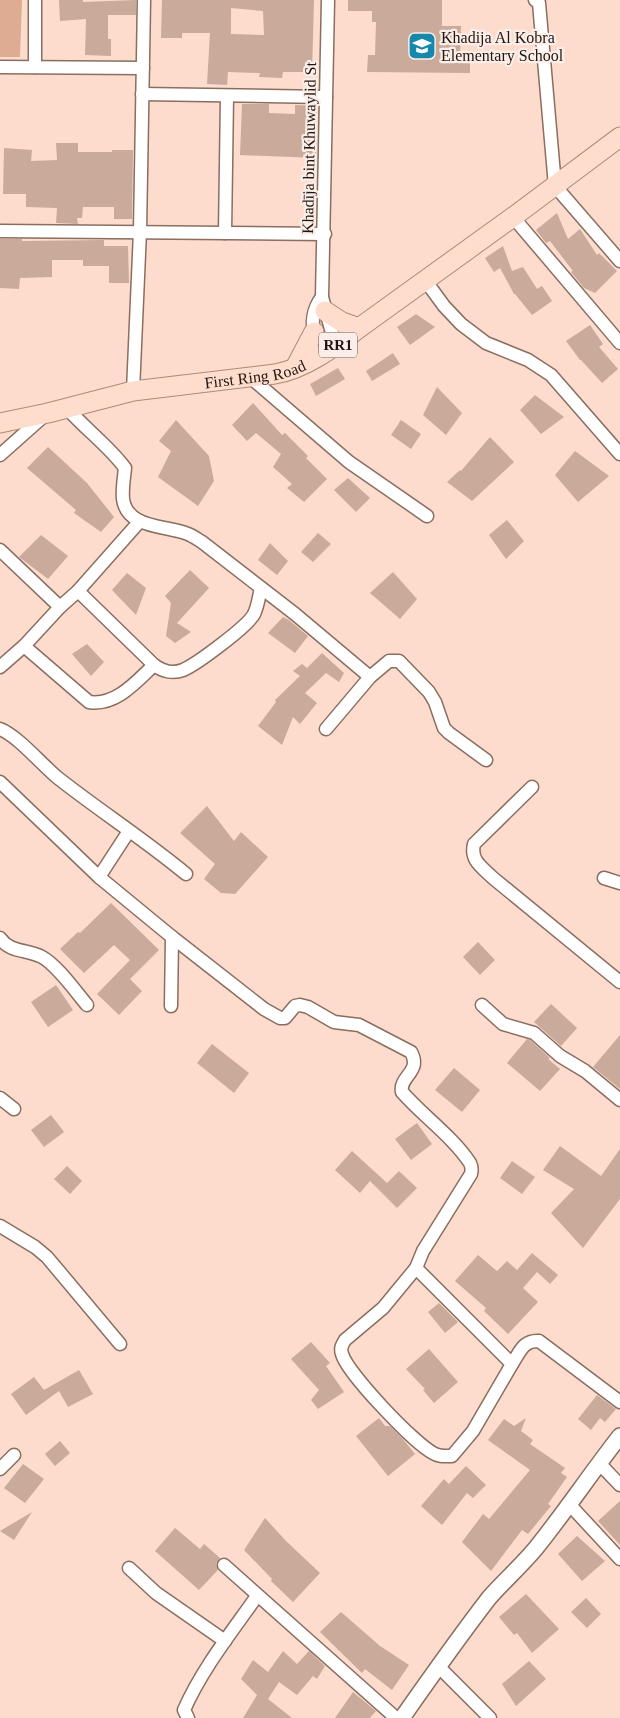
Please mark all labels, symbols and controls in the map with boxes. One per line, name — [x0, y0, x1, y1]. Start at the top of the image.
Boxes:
place label: Khadija Al Kobra Elementary School — [441, 29, 564, 65]
school or university icon: Khadija Al Kobra Elementary School — [407, 31, 437, 61]
street label: Khadīja bint Khuwaylid St — [299, 61, 320, 234]
road number: RR1 — [319, 332, 357, 358]
street label: First Ring Road — [204, 356, 308, 391]

